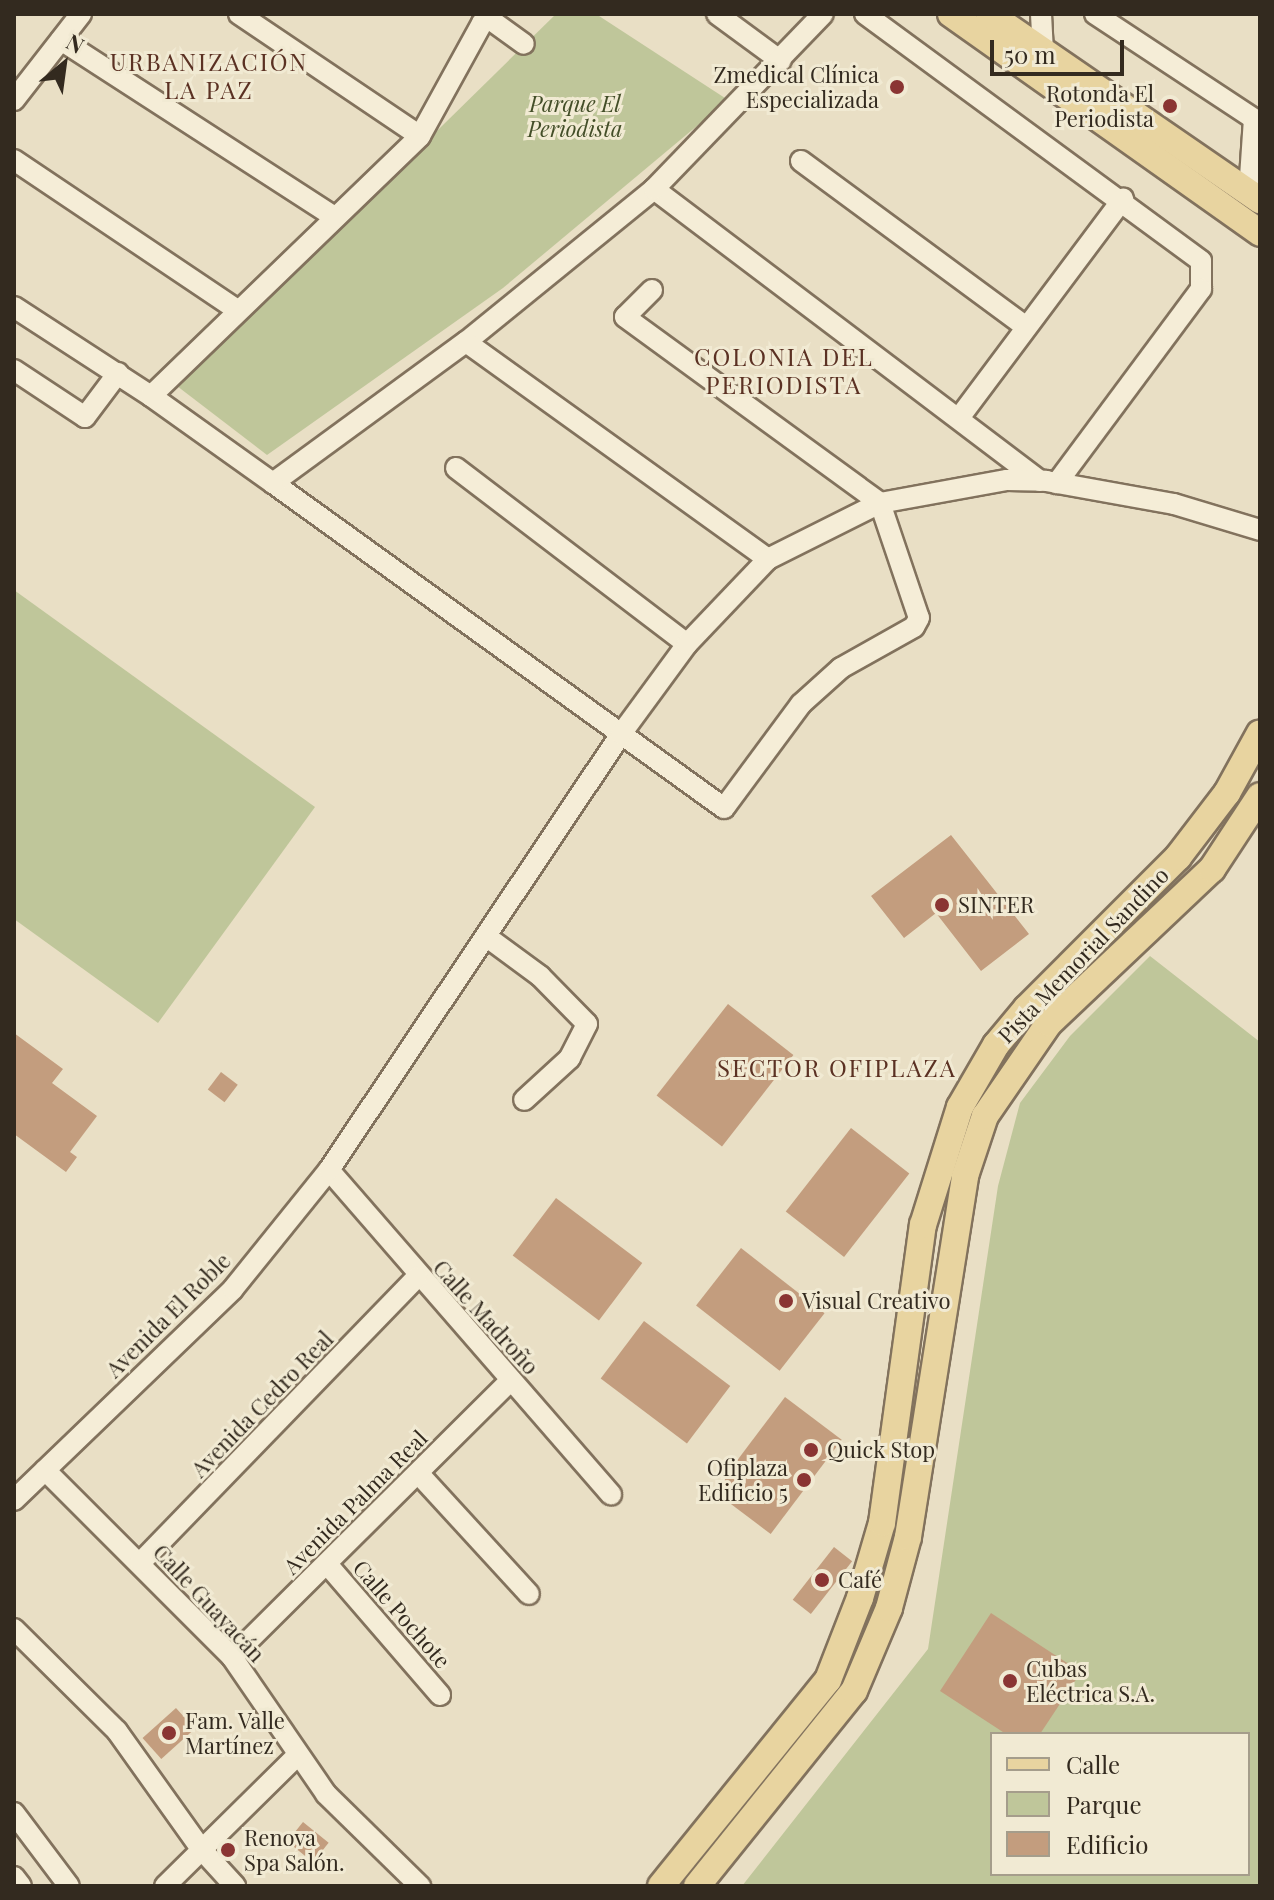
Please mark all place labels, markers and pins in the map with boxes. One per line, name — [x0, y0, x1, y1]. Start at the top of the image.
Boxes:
place label: Zmedical Clínica Especializada — [714, 61, 879, 112]
marker: Zmedical Clínica Especializada — [886, 76, 908, 98]
place label: Rotonda El Periodista — [1046, 80, 1154, 132]
marker: Rotonda El Periodista — [1161, 97, 1179, 115]
place label: SINTER — [958, 892, 1034, 918]
marker: SINTER — [933, 896, 951, 914]
place label: Visual Creativo — [802, 1288, 950, 1314]
marker: Visual Creativo — [777, 1292, 795, 1310]
place label: Quick Stop — [827, 1437, 935, 1463]
marker: Quick Stop — [802, 1441, 820, 1459]
place label: Ofiplaza Edificio 5 — [698, 1454, 788, 1506]
marker: Ofiplaza Edificio 5 — [795, 1471, 813, 1489]
place label: Café — [838, 1567, 882, 1593]
marker: Café — [813, 1571, 831, 1589]
place label: Cubas Eléctrica S.A. — [1026, 1655, 1155, 1706]
marker: Cubas Eléctrica S.A. — [1001, 1672, 1019, 1690]
place label: Fam. Valle Martínez — [185, 1707, 286, 1758]
marker: Fam. Valle Martínez — [160, 1724, 178, 1742]
place label: Renova Spa Salón. — [244, 1824, 345, 1876]
marker: Renova Spa Salón. — [219, 1841, 237, 1859]

